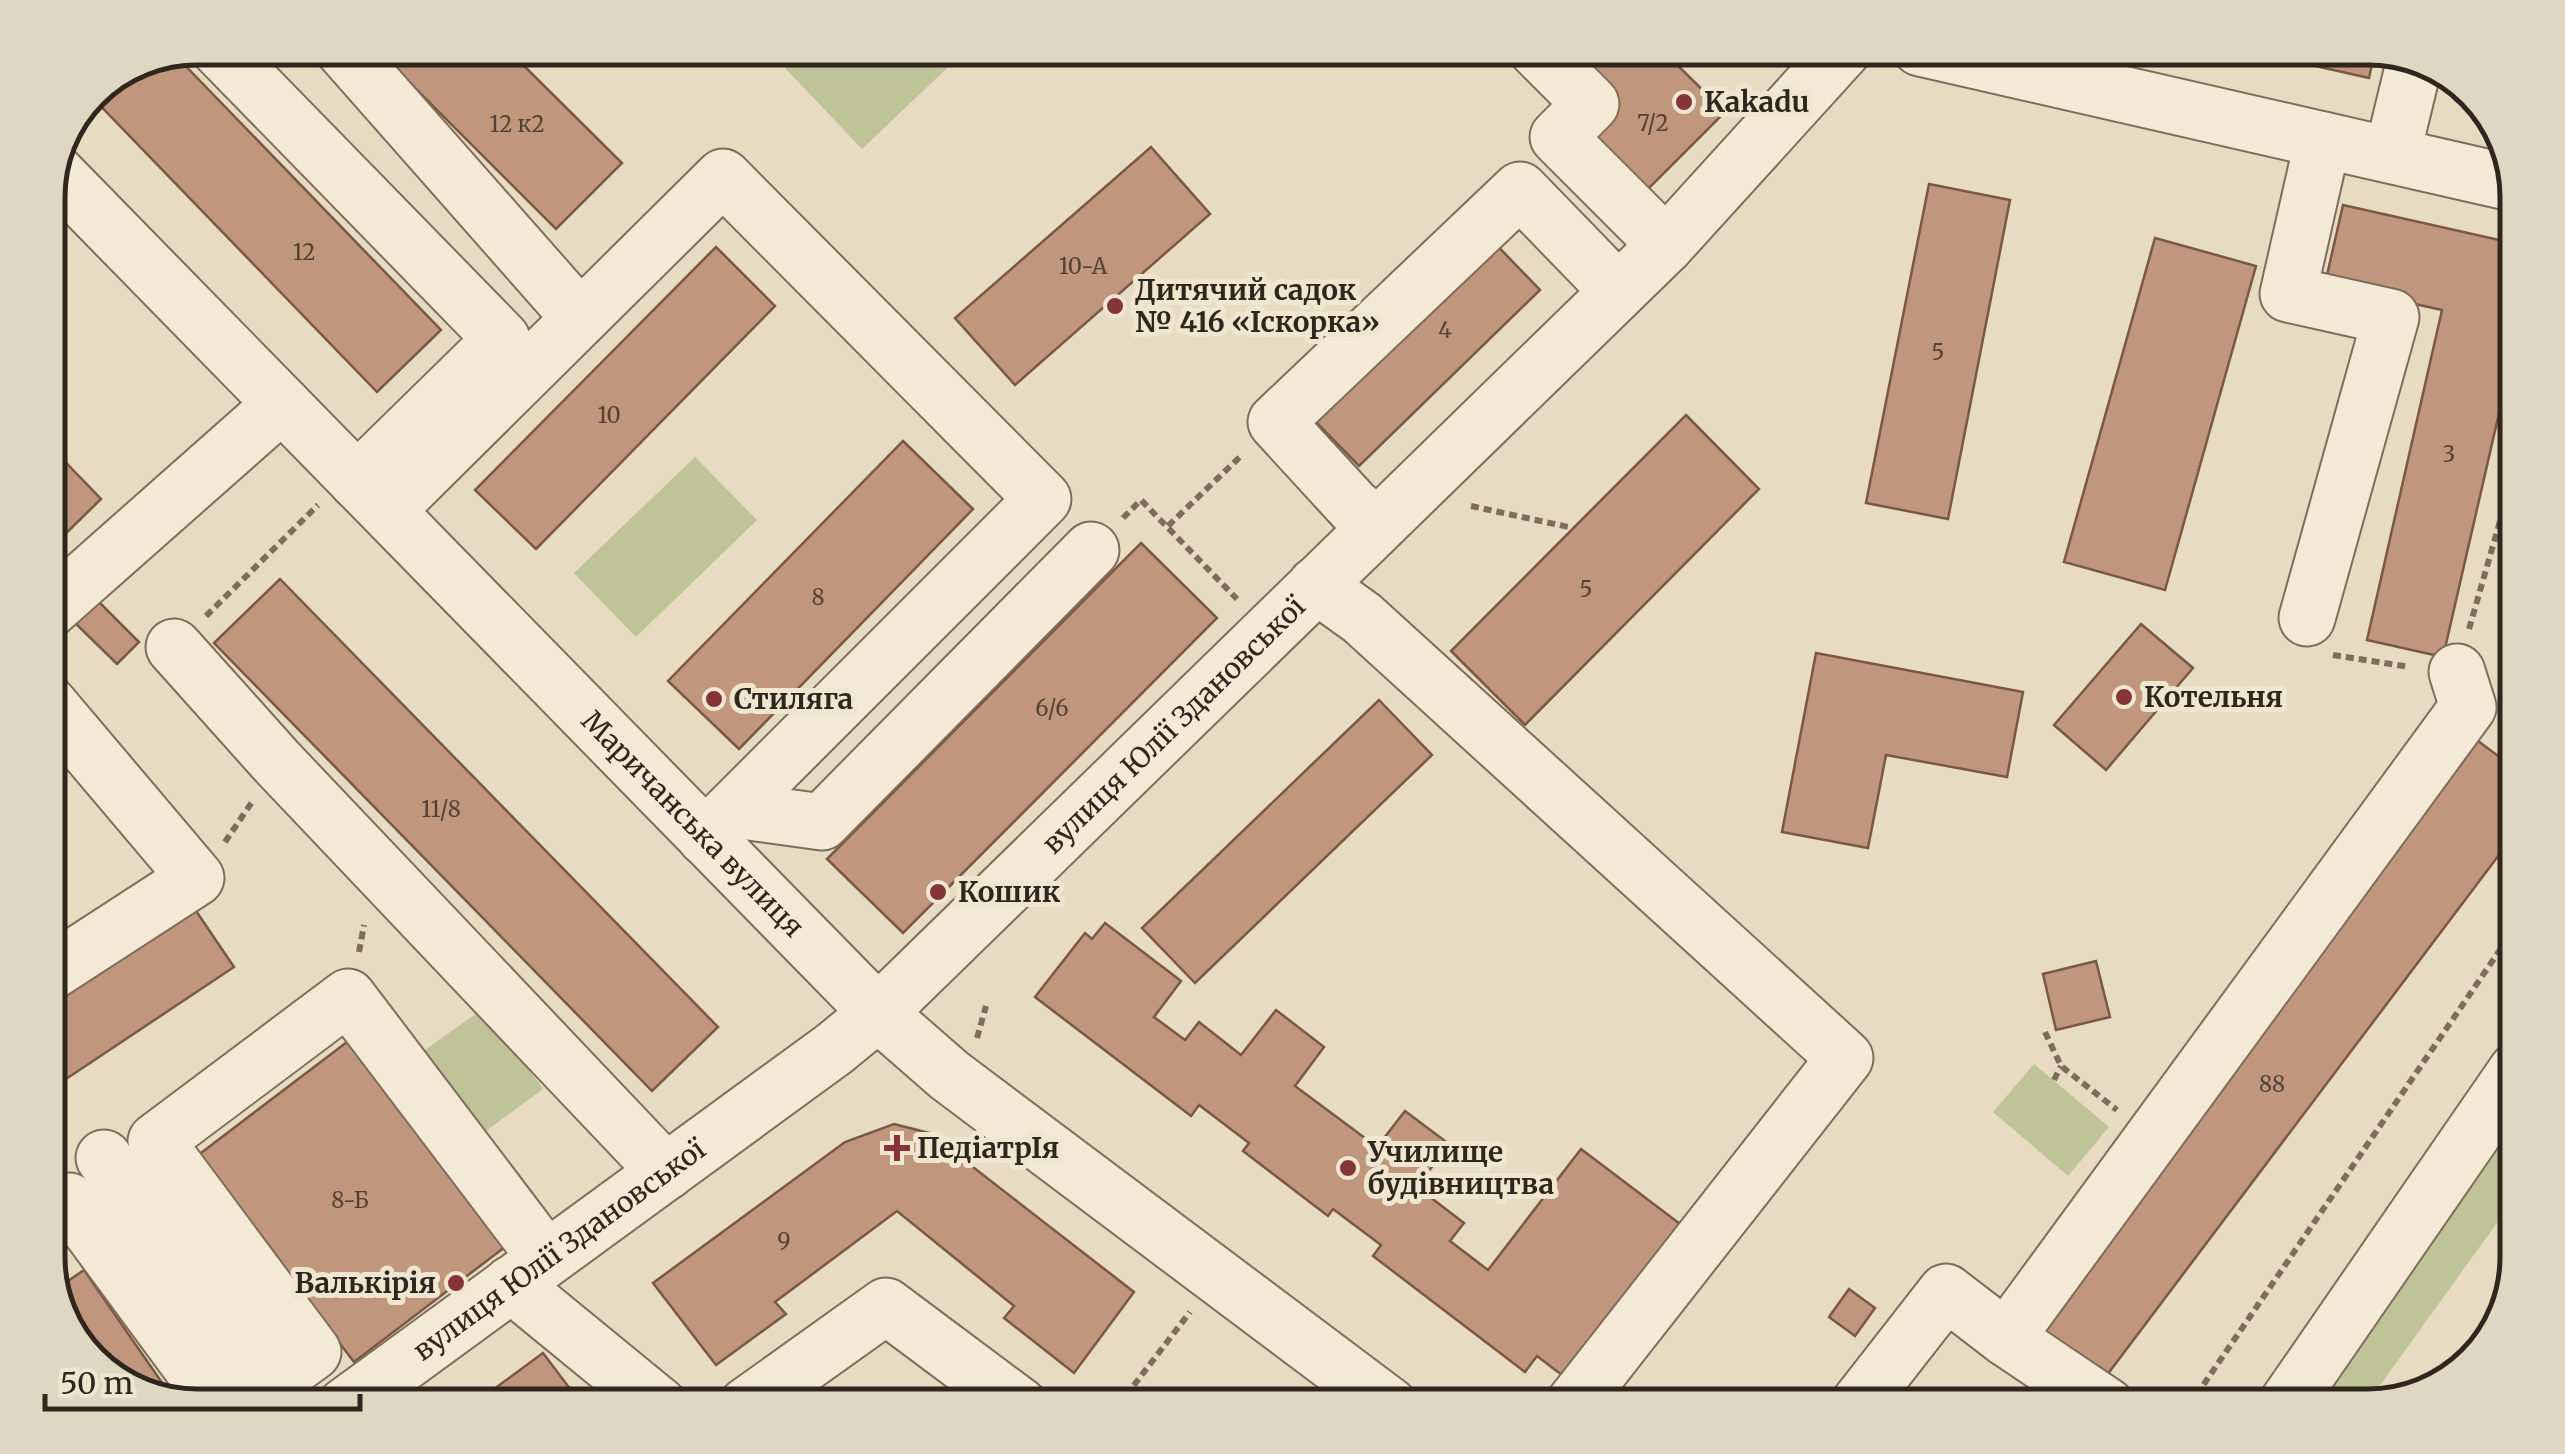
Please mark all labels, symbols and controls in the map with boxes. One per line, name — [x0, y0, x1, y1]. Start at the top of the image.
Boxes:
place label: Kakadu — [1704, 84, 1809, 120]
marker: Kakadu — [1673, 91, 1695, 113]
house number: 7/2 — [1637, 109, 1669, 137]
house number: 12 к2 — [490, 110, 544, 138]
house number: 12 — [293, 238, 315, 266]
house number: 10-А — [1059, 252, 1108, 280]
place label: Дитячий садок № 416 «Іскорка» — [1135, 272, 1380, 340]
marker: Дитячий садок № 416 «Іскорка» — [1104, 295, 1126, 317]
house number: 4 — [1438, 316, 1452, 344]
house number: 5 — [1932, 338, 1944, 366]
house number: 10 — [597, 401, 621, 429]
house number: 3 — [2443, 440, 2455, 468]
house number: 5 — [1580, 575, 1592, 603]
house number: 8 — [811, 583, 825, 611]
street label: вулиця Юлії Здановської — [1034, 588, 1313, 861]
place label: Котельня — [2144, 679, 2283, 715]
place label: Стиляга — [734, 681, 854, 717]
marker: Котельня — [2113, 686, 2135, 708]
marker: Стиляга — [703, 688, 725, 710]
house number: 6/6 — [1035, 694, 1069, 722]
street label: Маричанська вулиця — [574, 703, 812, 945]
house number: 11/8 — [421, 795, 461, 823]
place label: Кошик — [958, 874, 1061, 910]
marker: Кошик — [927, 881, 949, 903]
house number: 88 — [2259, 1070, 2285, 1098]
street label: вулиця Юлії Здановської — [406, 1130, 713, 1368]
place label: ПедіатрІя — [917, 1130, 1059, 1166]
place label: Училище будівництва — [1367, 1134, 1555, 1202]
marker: ПедіатрІя — [886, 1137, 908, 1159]
marker: Училище будівництва — [1337, 1157, 1359, 1179]
house number: 8-Б — [331, 1186, 369, 1214]
house number: 9 — [777, 1227, 791, 1255]
place label: Валькірія — [294, 1265, 436, 1301]
marker: Валькірія — [445, 1272, 467, 1294]
scale bar — [45, 1349, 360, 1411]
text: 50 m — [60, 1364, 133, 1402]

